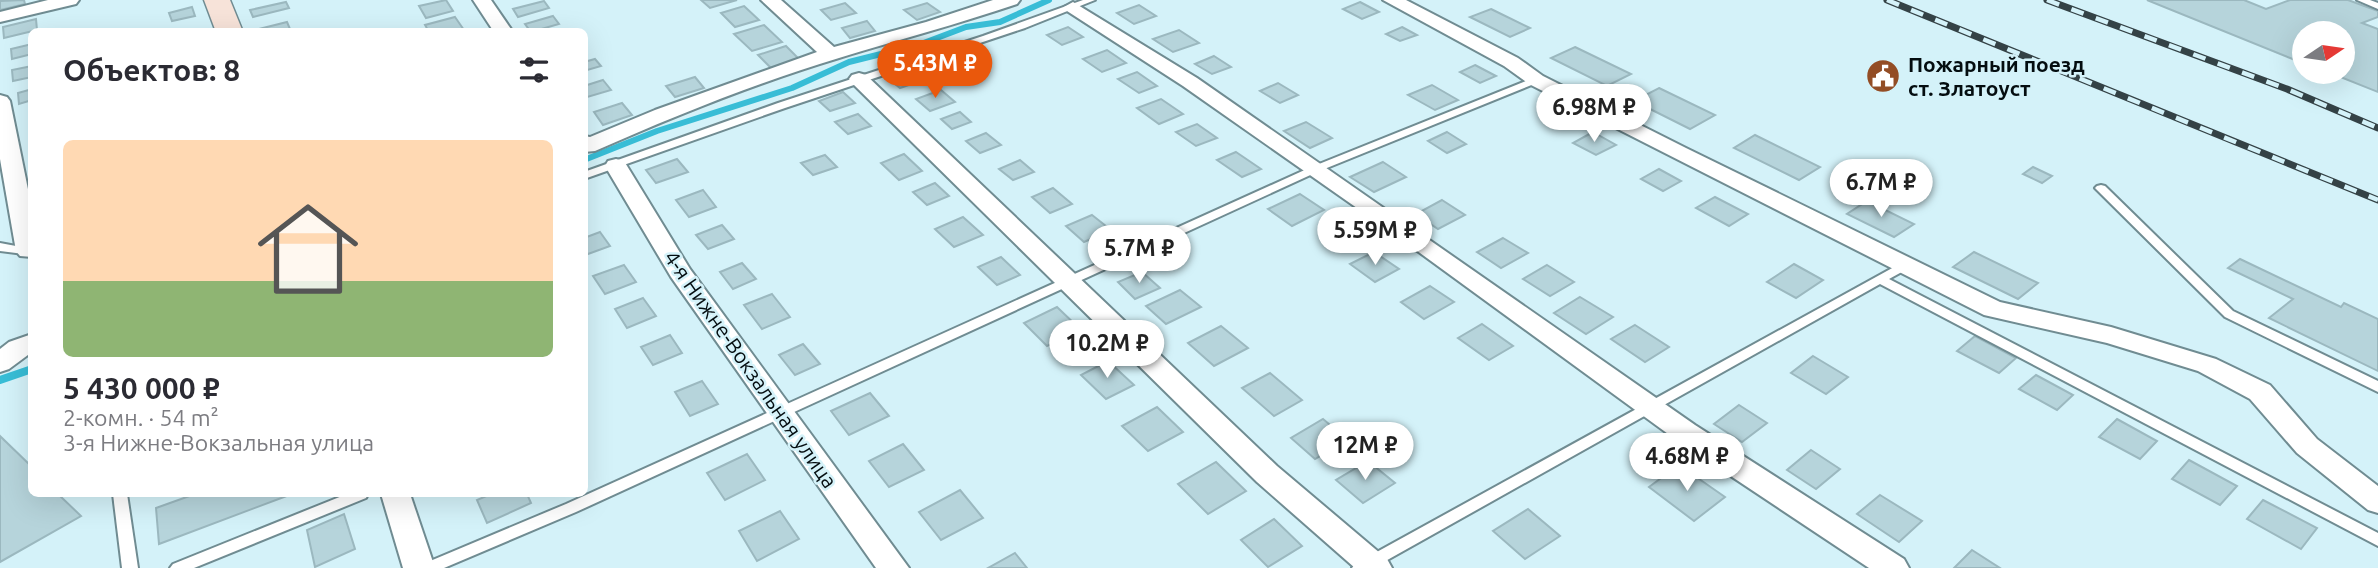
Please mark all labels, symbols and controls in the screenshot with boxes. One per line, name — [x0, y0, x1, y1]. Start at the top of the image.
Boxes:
north arrow — [2292, 21, 2356, 84]
map controls — [2292, 21, 2355, 84]
pin: 5.43M ₽ — [870, 41, 1000, 100]
text: 5.43M ₽ — [893, 50, 977, 75]
icon: filters — [515, 51, 553, 89]
place label: Пожарный поезд ст. Златоуст — [1908, 52, 2085, 100]
text: Объектов: 8 — [63, 53, 240, 87]
public building icon: Пожарный поезд ст. Златоуст — [1864, 57, 1902, 95]
pin: 6.98M ₽ — [1529, 85, 1659, 144]
text: 6.98M ₽ — [1552, 94, 1636, 119]
pin: 6.7M ₽ — [1824, 160, 1938, 219]
text: 6.7M ₽ — [1846, 169, 1916, 194]
icon: home — [245, 186, 371, 312]
pin: 5.59M ₽ — [1310, 208, 1440, 267]
text: 5.59M ₽ — [1333, 217, 1417, 242]
pin: 5.7M ₽ — [1082, 226, 1196, 285]
text: 5.7M ₽ — [1104, 235, 1174, 260]
street label: 4-я Нижне-Вокзальная улица — [660, 246, 842, 492]
pin: 10.2M ₽ — [1042, 320, 1172, 380]
text: 10.2M ₽ — [1065, 330, 1149, 355]
text: 5 430 000 ₽ — [63, 371, 220, 405]
text: 2-комн. · 54 m² — [63, 405, 219, 430]
pin: 12M ₽ — [1316, 422, 1414, 482]
text: 3-я Нижне-Вокзальная улица — [63, 430, 374, 455]
text: 12M ₽ — [1333, 432, 1397, 457]
pin: 4.68M ₽ — [1622, 434, 1752, 493]
text: 4.68M ₽ — [1645, 443, 1729, 468]

